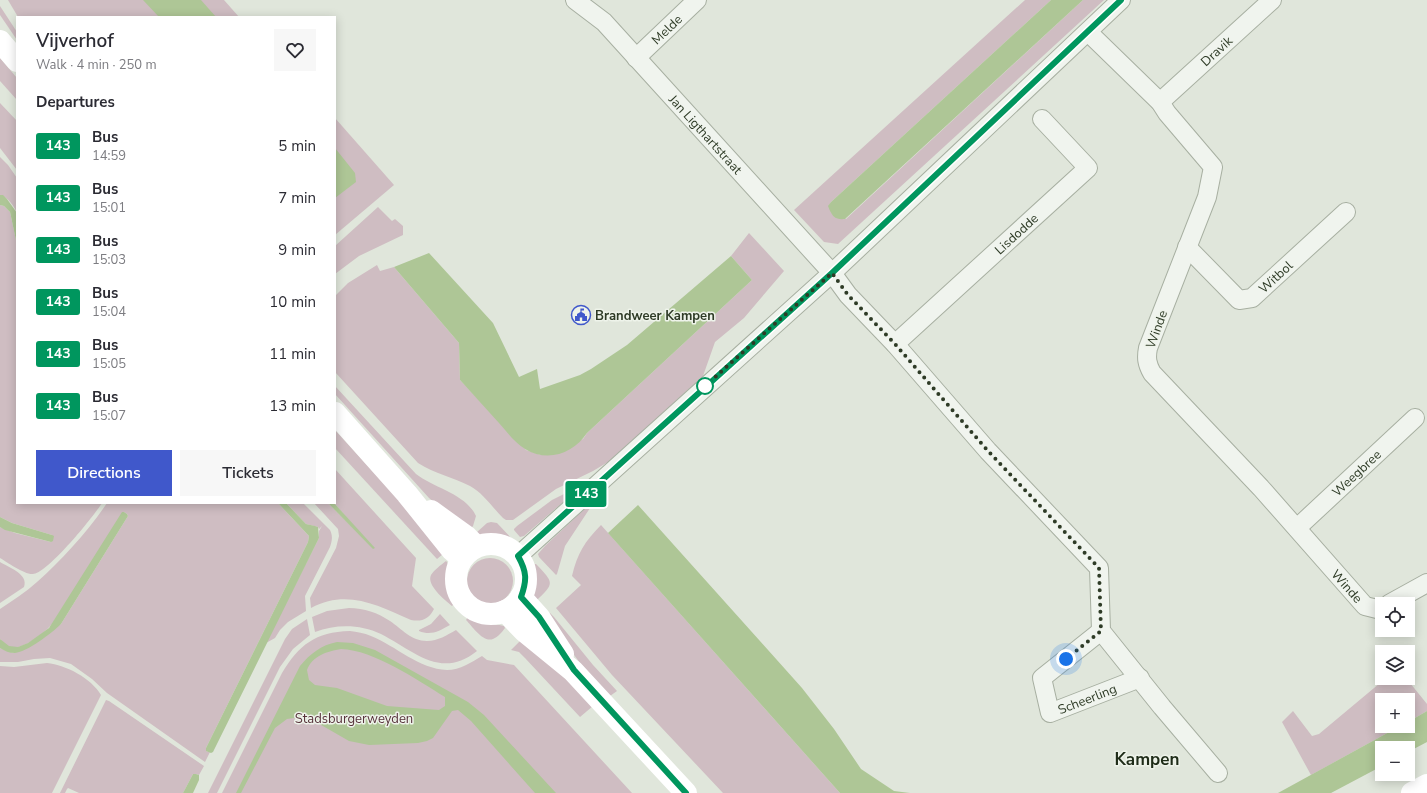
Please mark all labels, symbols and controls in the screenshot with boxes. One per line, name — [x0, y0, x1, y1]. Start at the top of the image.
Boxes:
street label: Melde — [648, 11, 687, 49]
text: Vijverhof — [36, 28, 114, 54]
button: heart — [274, 29, 316, 71]
street label: Dravik — [1197, 32, 1237, 71]
text: Walk · 4 min · 250 m — [36, 56, 157, 74]
street label: Jan Ligthartstraat — [664, 90, 746, 179]
text: Departures — [36, 92, 115, 112]
text: Bus — [92, 127, 118, 147]
text: 143 — [45, 136, 71, 155]
text: 5 min — [278, 136, 316, 156]
text: 14:59 — [92, 147, 126, 165]
text: Bus — [92, 179, 118, 199]
text: 143 — [45, 188, 71, 207]
text: 7 min — [278, 188, 316, 208]
text: 15:01 — [92, 199, 126, 217]
street label: Lisdodde — [991, 210, 1043, 259]
text: Bus — [92, 231, 118, 251]
text: 143 — [45, 240, 71, 259]
text: 9 min — [278, 240, 316, 260]
text: 15:03 — [92, 251, 126, 269]
street label: Witbol — [1255, 257, 1297, 298]
text: Bus — [92, 283, 118, 303]
text: 143 — [45, 292, 71, 311]
text: 10 min — [269, 292, 316, 312]
text: 15:04 — [92, 303, 126, 321]
public building icon: Brandweer Kampen — [570, 304, 592, 326]
place label: Brandweer Kampen — [595, 307, 715, 325]
street label: Winde — [1142, 308, 1172, 351]
text: Bus — [92, 335, 118, 355]
text: 143 — [45, 344, 71, 363]
text: 11 min — [269, 344, 316, 364]
text: 15:05 — [92, 355, 126, 373]
unlabelled marker — [696, 377, 714, 395]
text: Bus — [92, 387, 118, 407]
text: 143 — [45, 396, 71, 415]
text: 13 min — [269, 396, 316, 416]
text: 15:07 — [92, 407, 126, 425]
street label: Weegbree — [1328, 446, 1385, 501]
button: Directions — [36, 450, 172, 496]
button: Tickets — [180, 450, 316, 496]
line badge: 143 — [563, 481, 609, 507]
text: 143 — [573, 484, 599, 503]
street label: Winde — [1327, 566, 1366, 607]
map controls — [1375, 597, 1415, 781]
button: locate — [1375, 597, 1415, 637]
button: layers — [1375, 645, 1415, 685]
your location — [1056, 649, 1076, 669]
street label: Scheerling — [1055, 680, 1119, 719]
button: + — [1375, 693, 1415, 733]
park label: Stadsburgerweyden — [295, 710, 413, 728]
button: − — [1375, 741, 1415, 781]
district label: Kampen — [1115, 748, 1179, 771]

